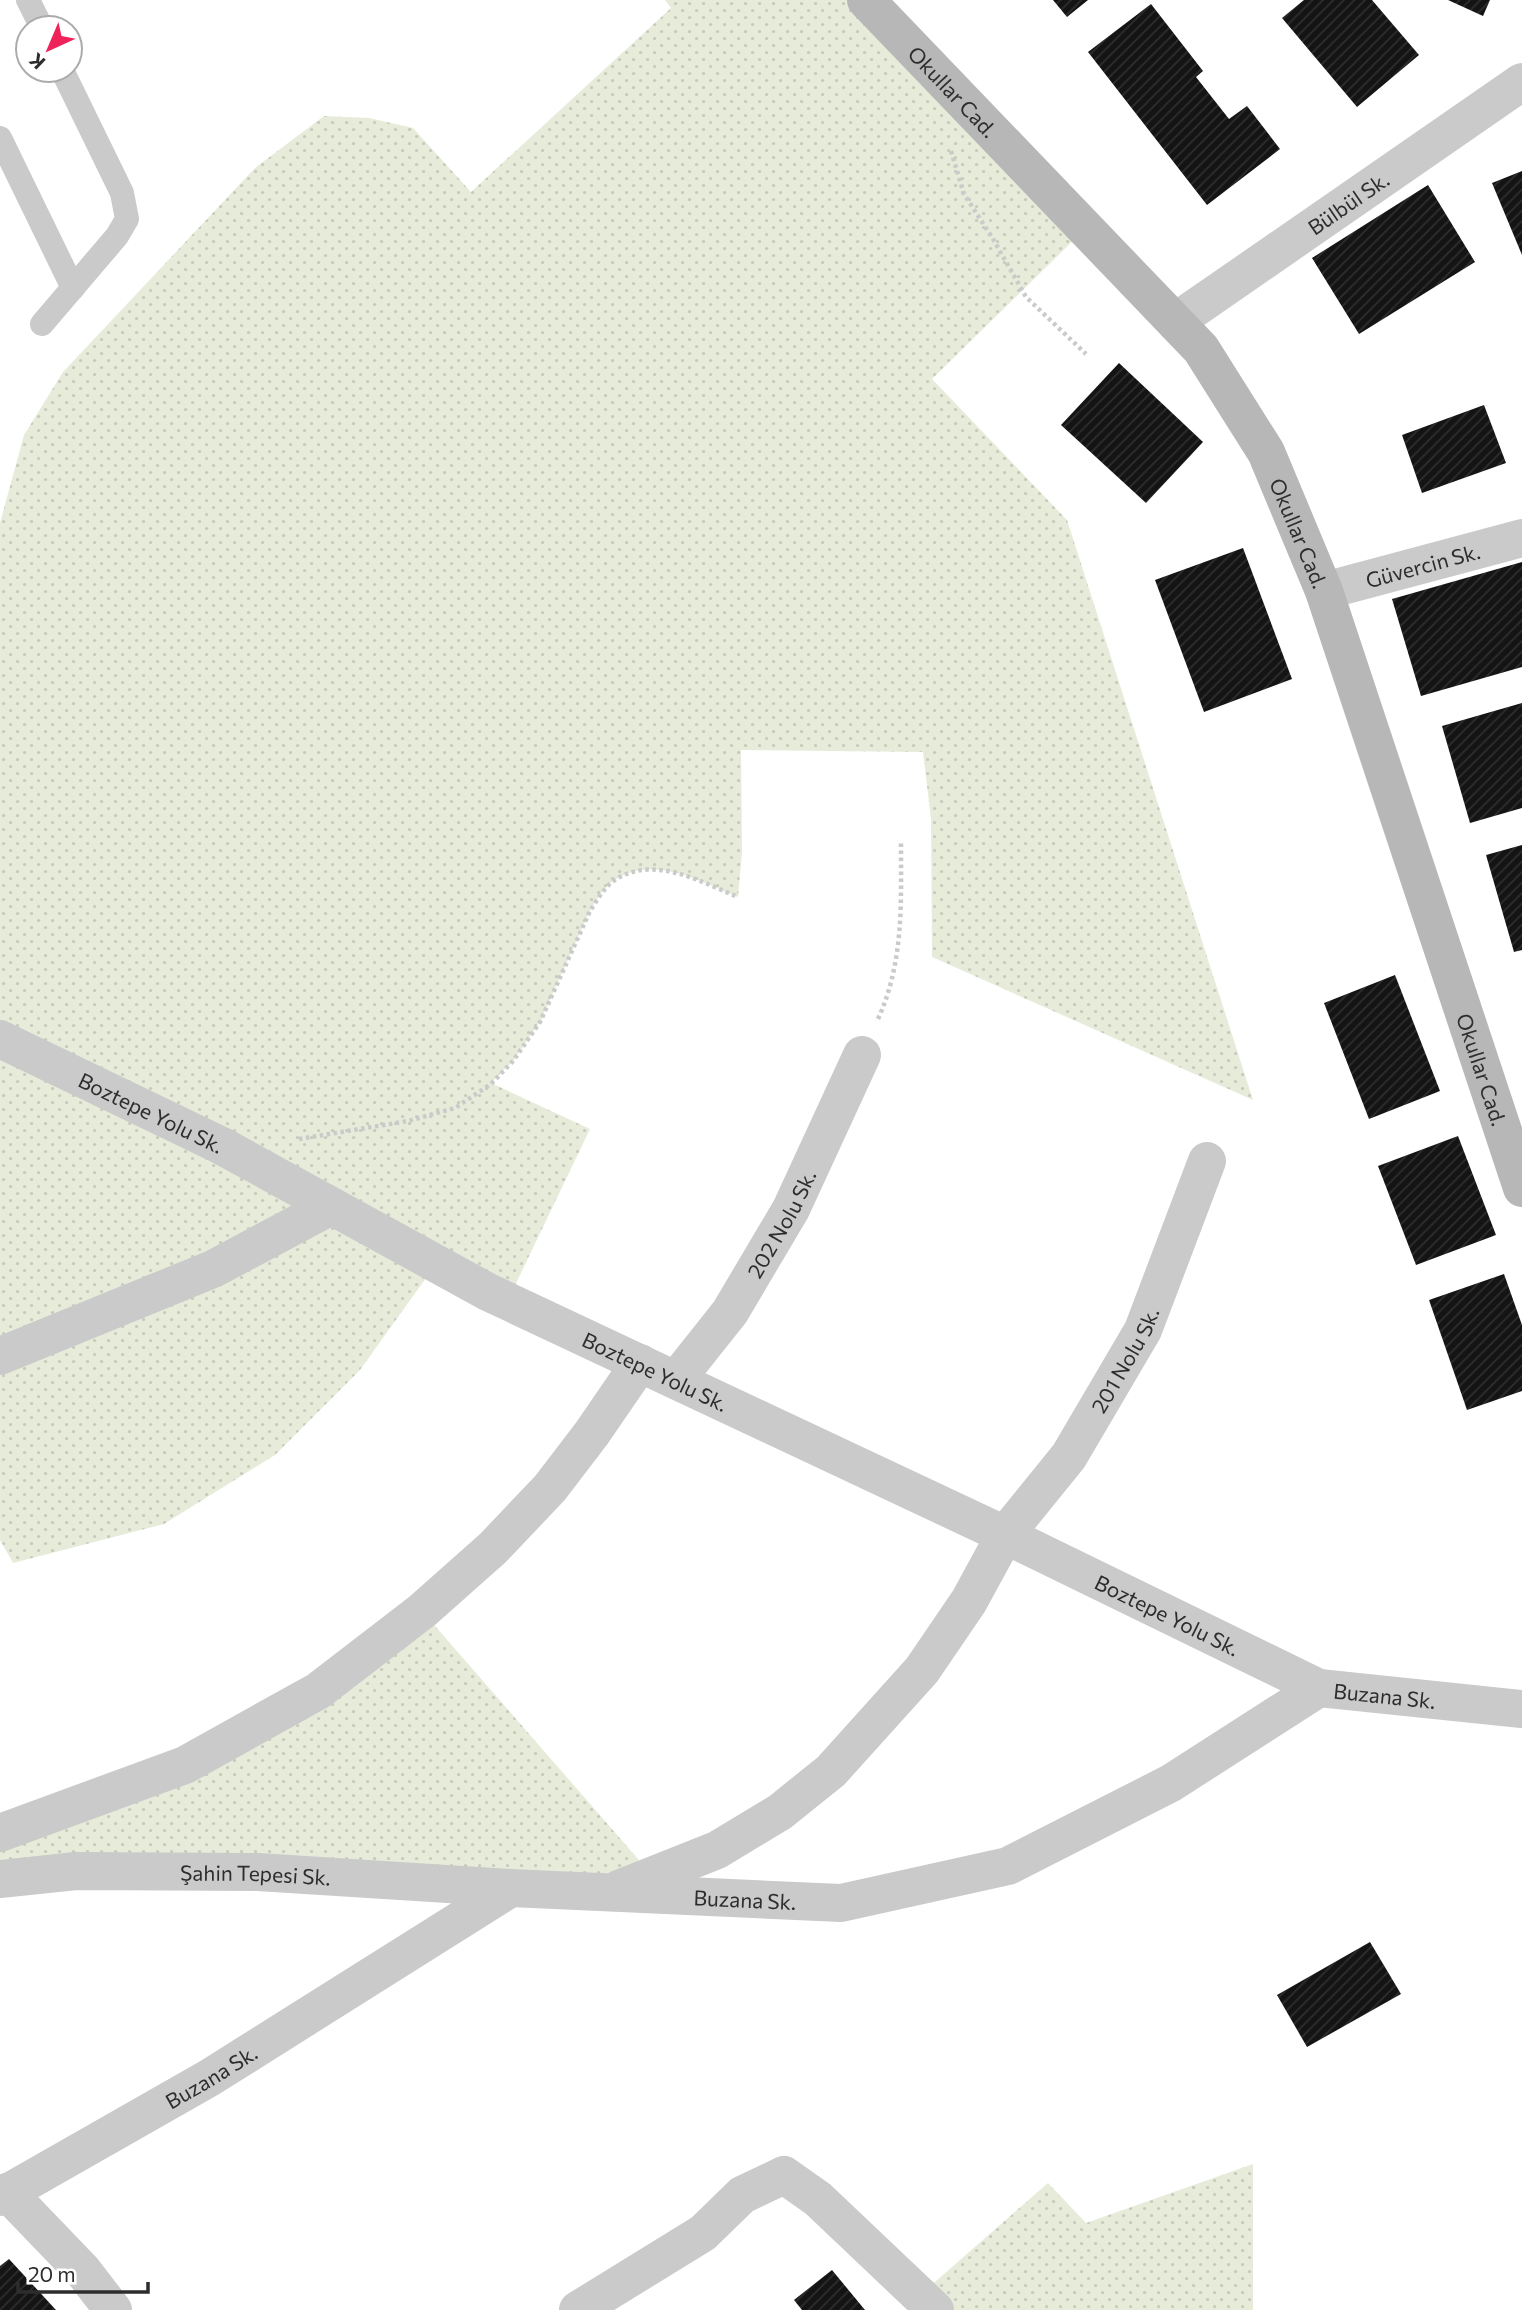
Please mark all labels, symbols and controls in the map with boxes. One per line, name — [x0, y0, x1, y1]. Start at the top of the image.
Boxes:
north arrow — [14, 14, 84, 84]
street label: Okullar Cad. — [904, 40, 1003, 142]
text: K — [24, 49, 50, 74]
street label: Bülbül Sk. — [1302, 166, 1393, 239]
street label: Okullar Cad. — [1266, 474, 1334, 591]
street label: Güvercin Sk. — [1363, 537, 1482, 592]
street label: Okullar Cad. — [1452, 1010, 1513, 1129]
street label: Boztepe Yolu Sk. — [75, 1066, 228, 1157]
street label: 202 Nolu Sk. — [741, 1166, 820, 1282]
street label: 201 Nolu Sk. — [1085, 1304, 1163, 1417]
street label: Boztepe Yolu Sk. — [579, 1326, 732, 1416]
street label: Boztepe Yolu Sk. — [1091, 1568, 1244, 1660]
street label: Buzana Sk. — [1332, 1677, 1437, 1712]
street label: Şahin Tepesi Sk. — [180, 1859, 332, 1889]
street label: Buzana Sk. — [693, 1884, 797, 1913]
street label: Buzana Sk. — [160, 2039, 261, 2113]
scale bar — [18, 2250, 147, 2294]
text: 20 m — [28, 2261, 76, 2286]

